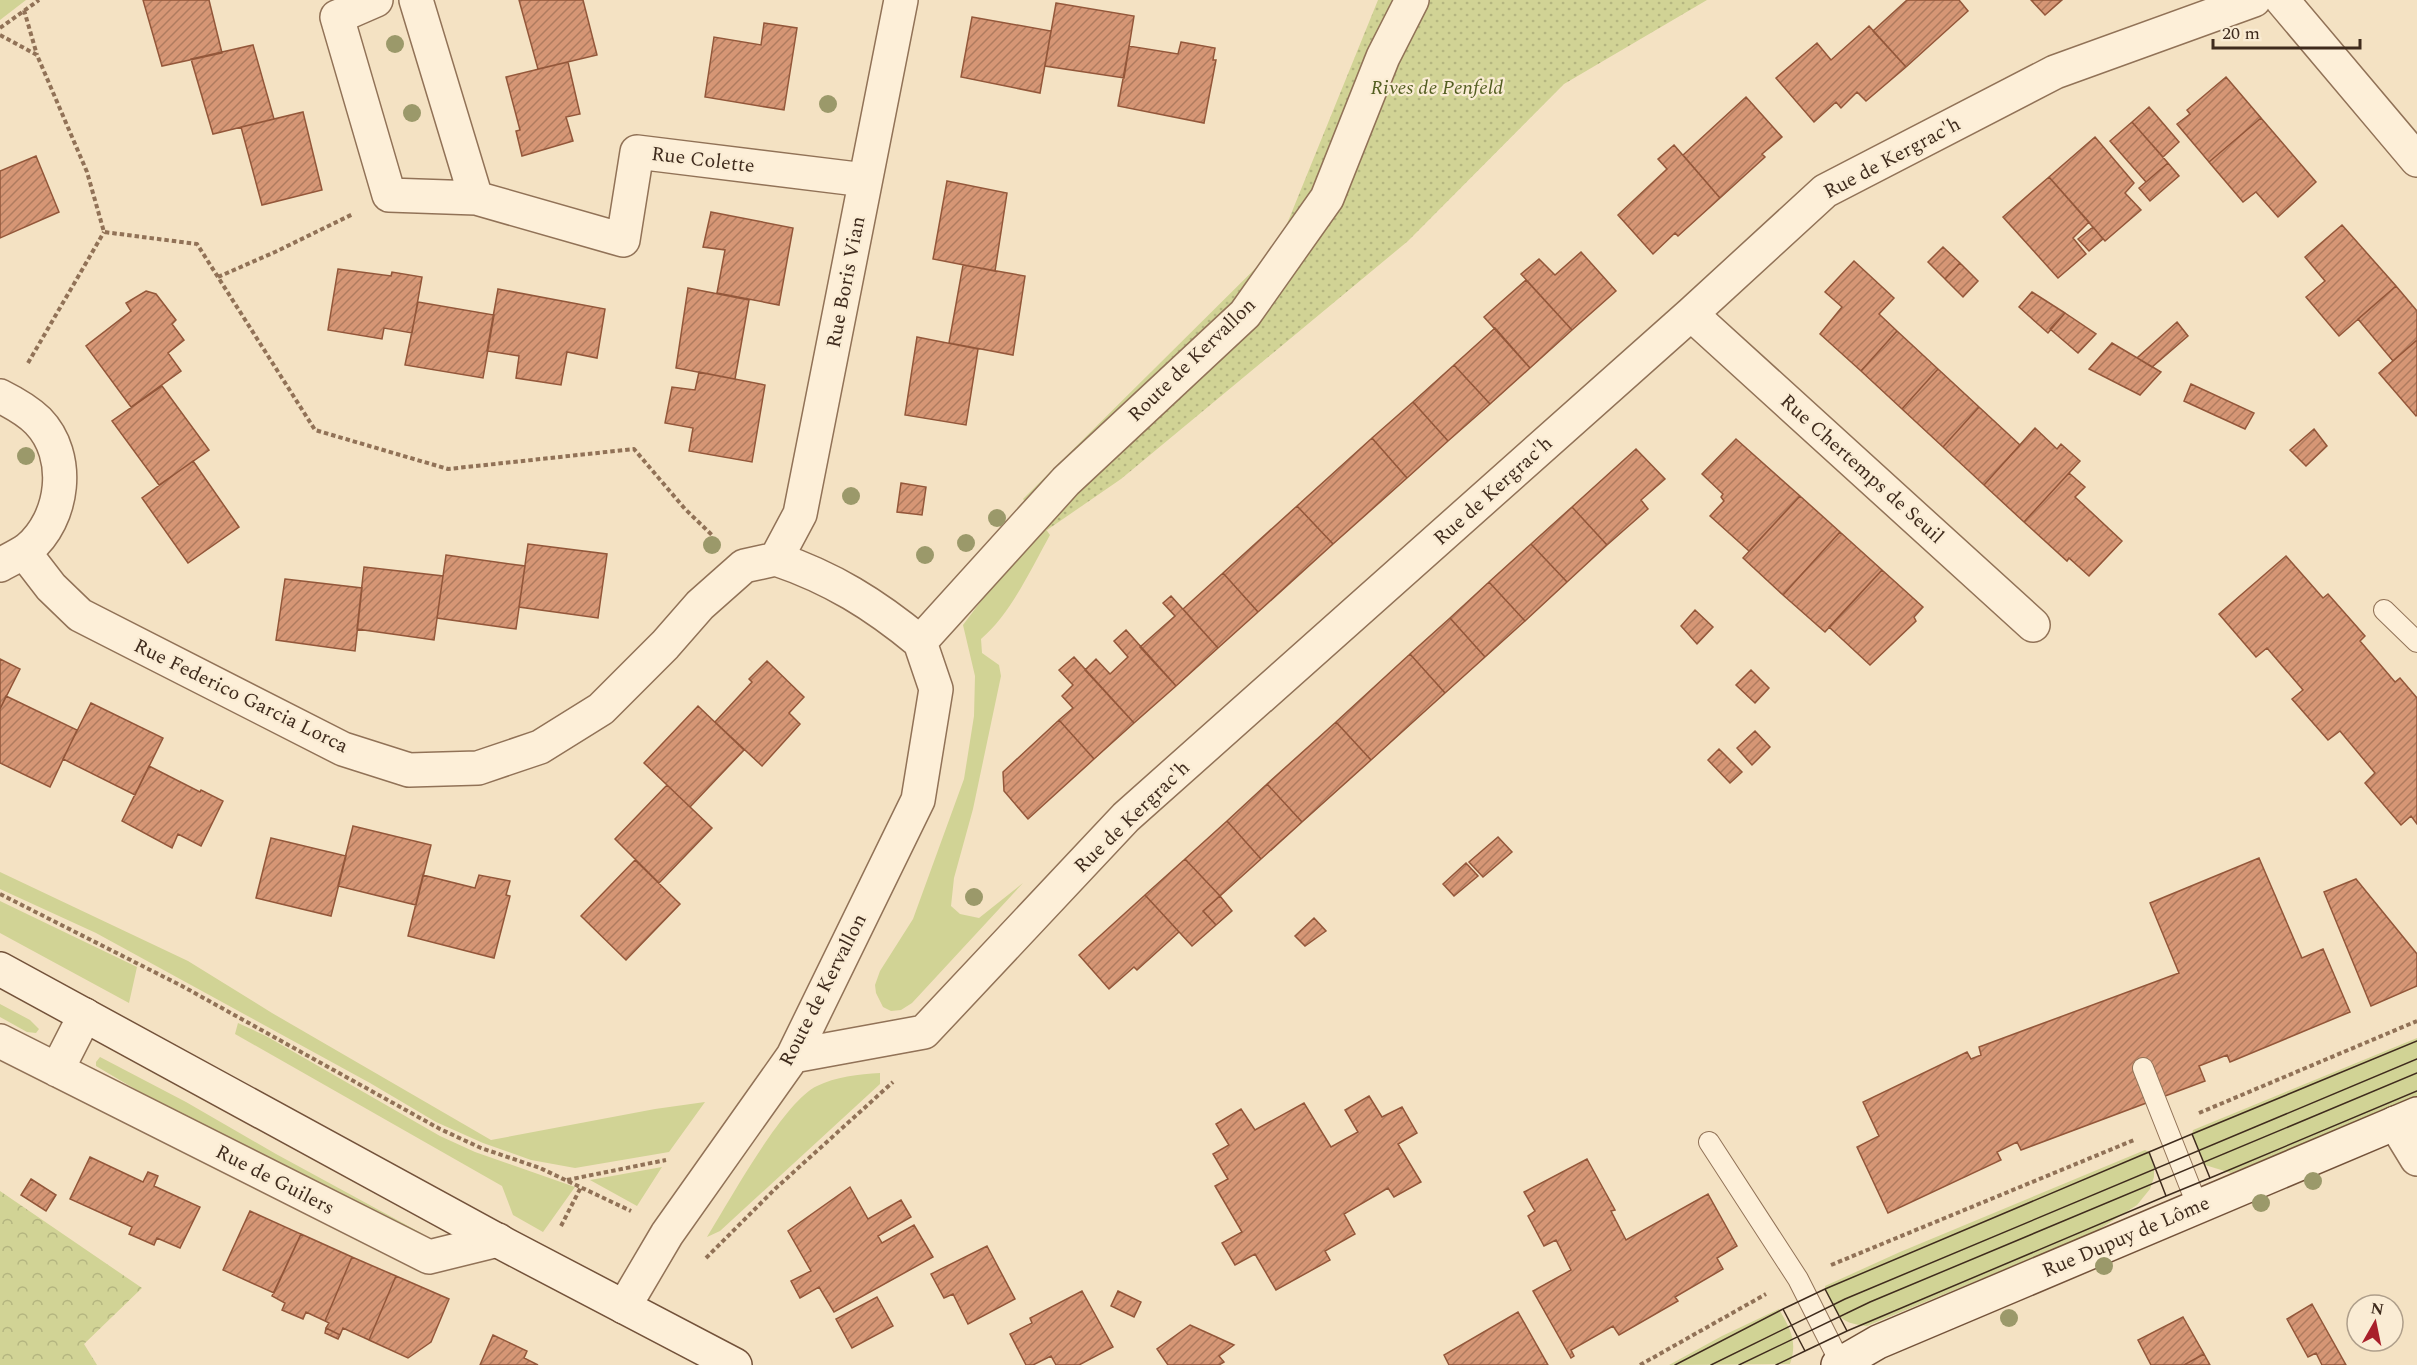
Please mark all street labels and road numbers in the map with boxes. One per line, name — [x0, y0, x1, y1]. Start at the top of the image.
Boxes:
street label: Rue de Kergrac'h — [1818, 109, 1966, 207]
street label: Rue Colette — [650, 139, 756, 181]
street label: Rue Boris Vian — [819, 214, 873, 350]
street label: Route de Kervallon — [1121, 291, 1263, 429]
street label: Rue Chertemps de Seuil — [1773, 387, 1951, 551]
street label: Rue de Kergrac'h — [1427, 429, 1559, 553]
street label: Rue Federico Garcia Lorca — [129, 631, 354, 761]
street label: Rue de Kergrac'h — [1067, 754, 1197, 880]
street label: Route de Kervallon — [772, 908, 874, 1072]
street label: Rue de Guilers — [210, 1137, 340, 1223]
street label: Rue Dupuy de Lôme — [2038, 1188, 2214, 1286]

